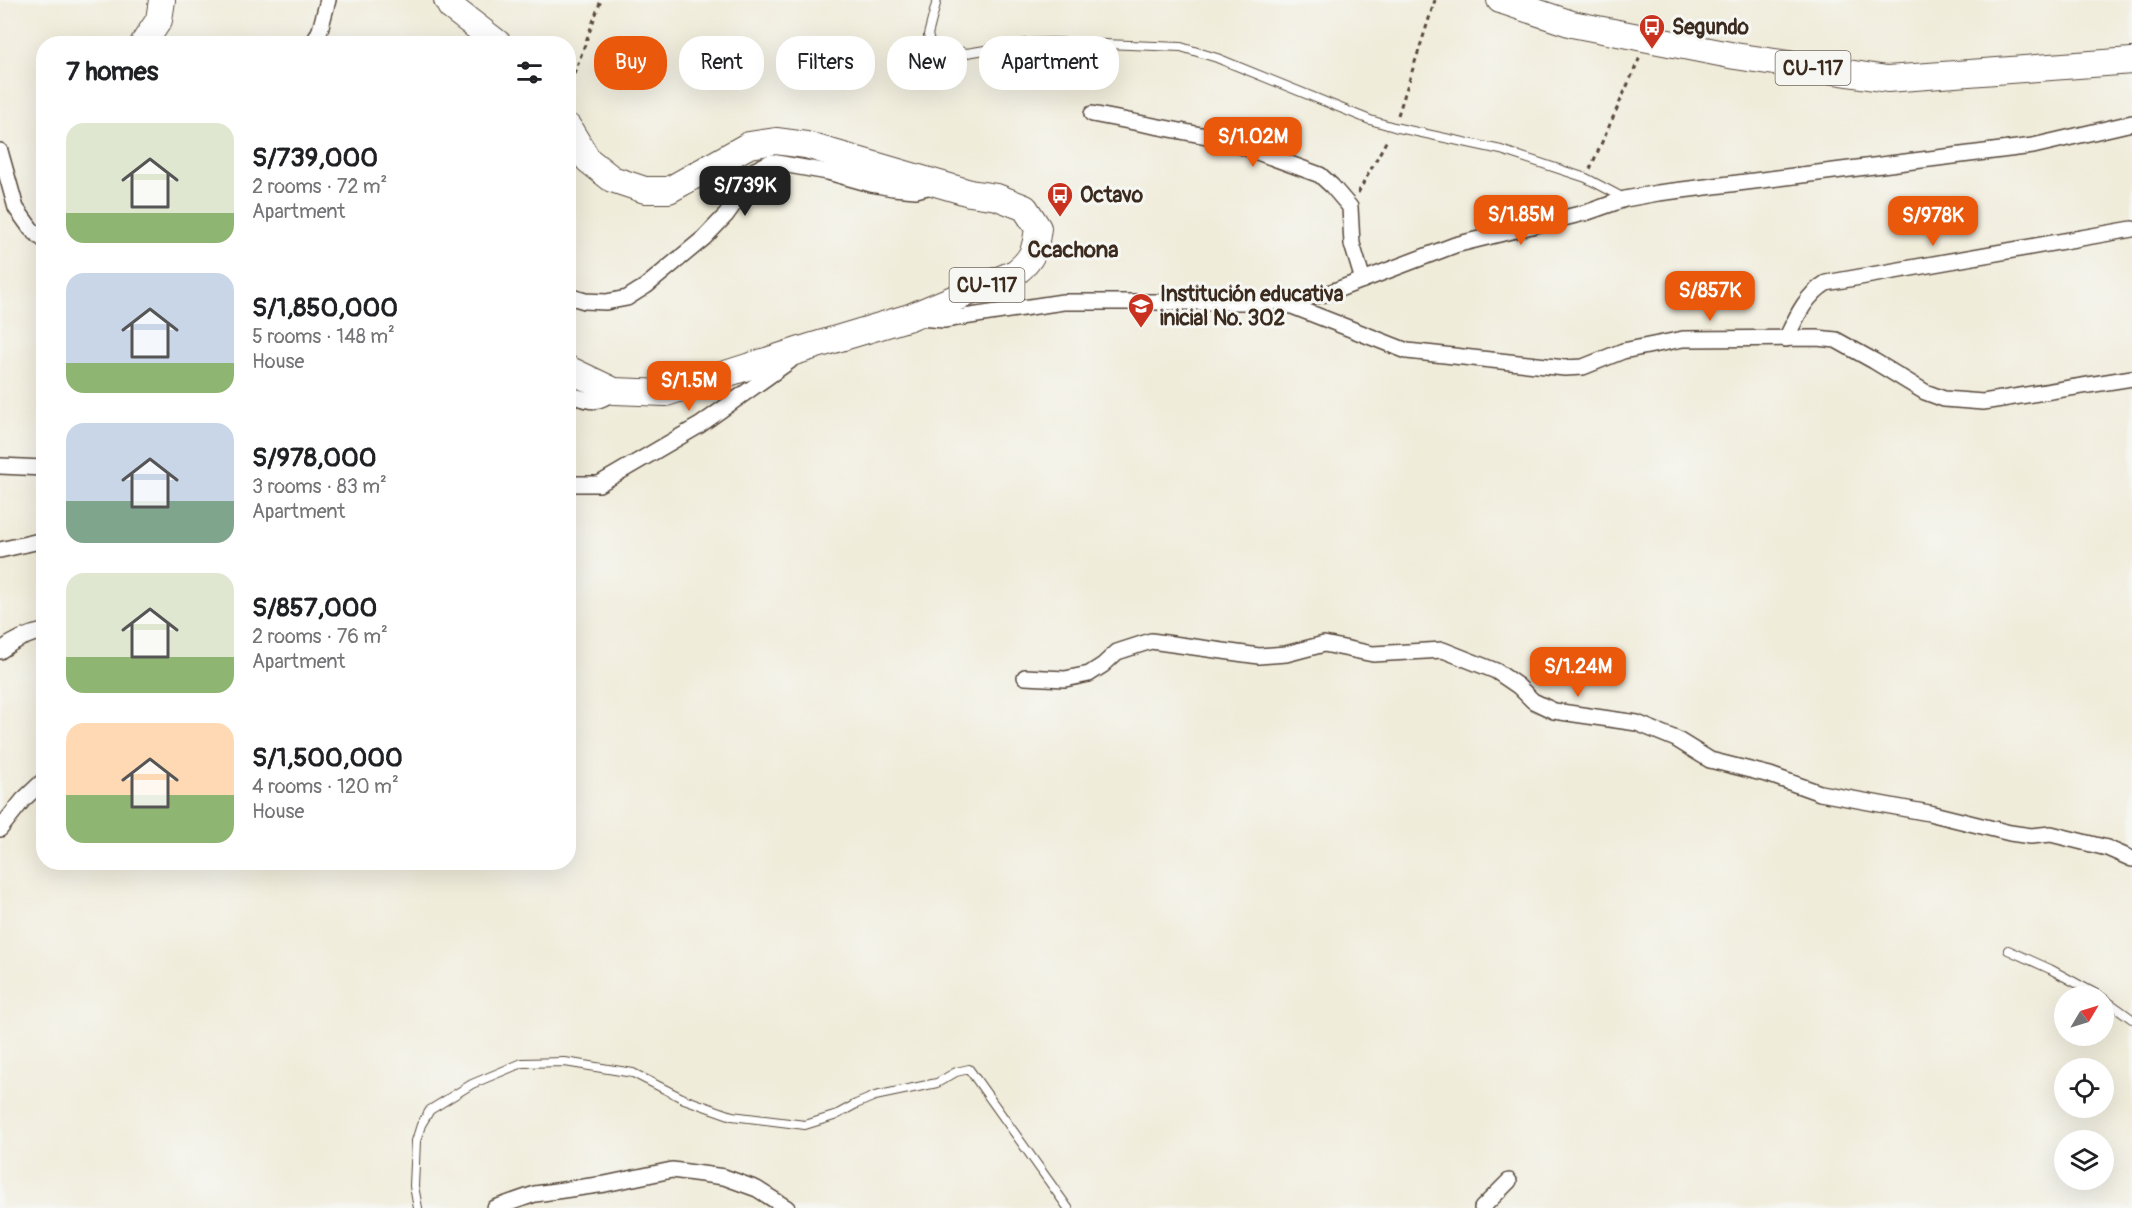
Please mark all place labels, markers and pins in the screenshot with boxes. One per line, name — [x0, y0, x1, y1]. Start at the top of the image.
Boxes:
bus stop icon: Segundo — [1637, 12, 1667, 50]
place label: Segundo — [1672, 14, 1749, 41]
pin: S/1.02M — [1198, 117, 1308, 168]
pin: S/739K — [696, 166, 794, 217]
bus stop icon: Octavo — [1045, 180, 1075, 218]
place label: Octavo — [1080, 182, 1144, 209]
pin: S/1.85M — [1466, 195, 1576, 246]
pin: S/978K — [1884, 196, 1982, 247]
pin: S/857K — [1661, 271, 1759, 322]
place label: Institución educativa inicial No. 302 — [1160, 281, 1344, 332]
school or university icon: Institución educativa inicial No. 302 — [1126, 291, 1156, 329]
pin: S/1.5M — [640, 361, 738, 412]
pin: S/1.24M — [1523, 647, 1633, 698]

